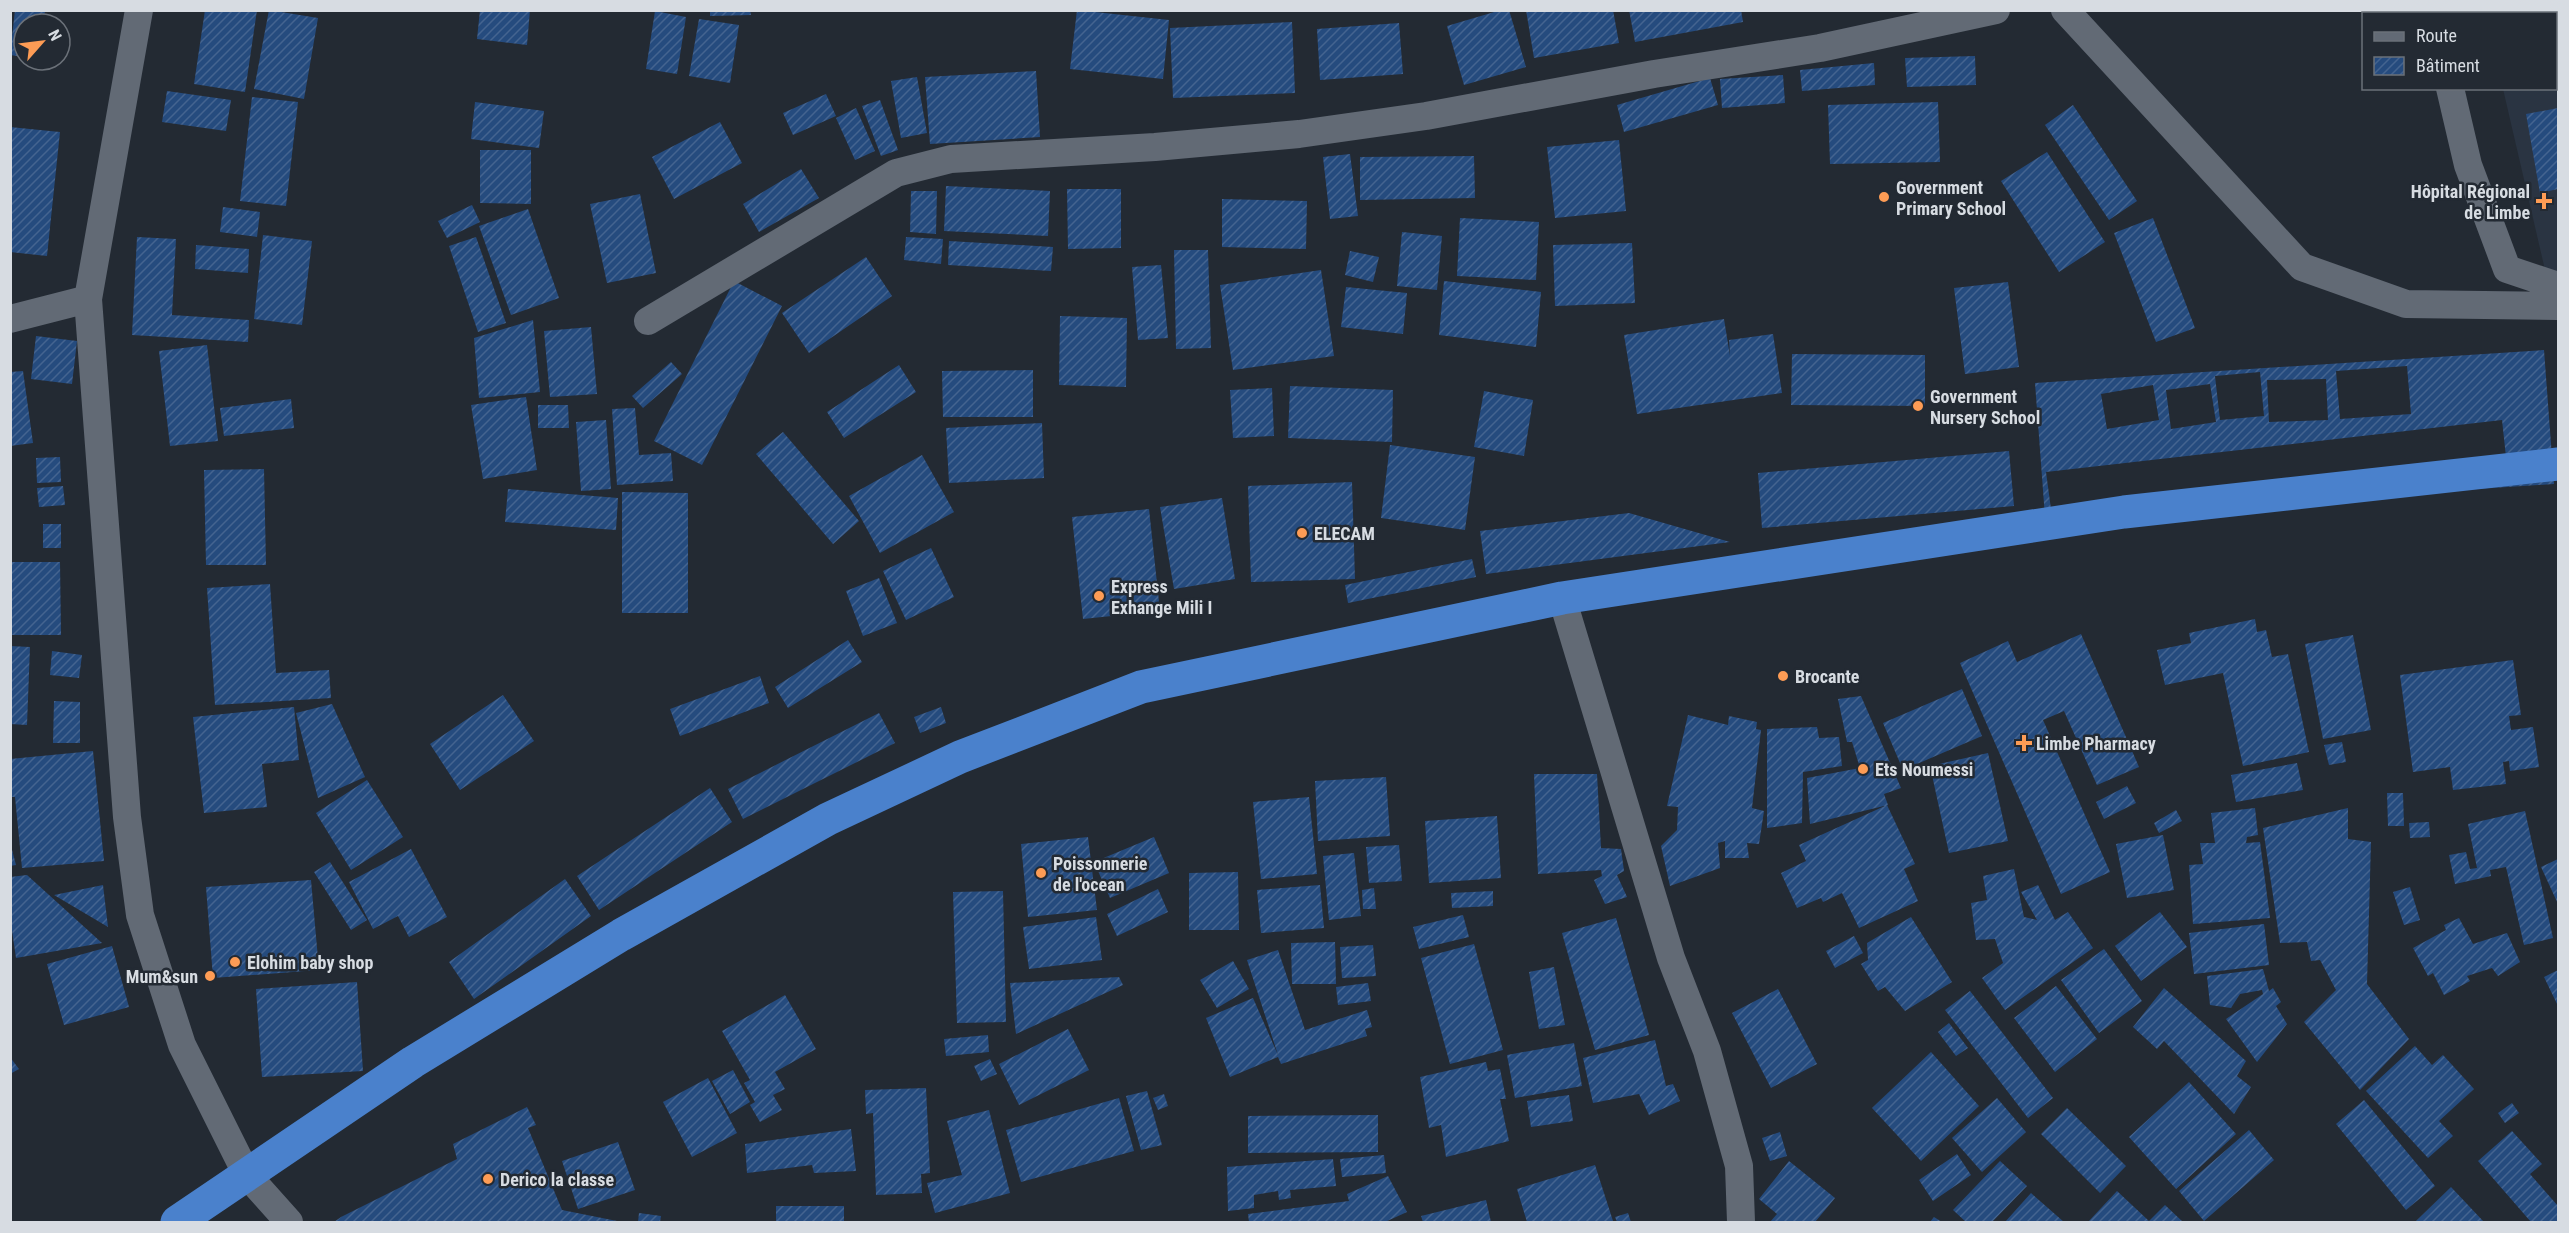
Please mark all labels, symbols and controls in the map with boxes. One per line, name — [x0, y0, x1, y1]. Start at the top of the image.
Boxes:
north arrow — [12, 12, 72, 72]
legend — [2362, 12, 2557, 90]
text: Route — [2416, 25, 2457, 46]
text: N — [44, 26, 65, 44]
text: Bâtiment — [2416, 55, 2480, 76]
place label: Government Primary School — [1896, 177, 2006, 219]
place label: Hôpital Régional de Limbe — [2411, 181, 2530, 223]
marker: Government Primary School — [1877, 190, 1891, 204]
marker: Hôpital Régional de Limbe — [2535, 192, 2553, 210]
place label: Government Nursery School — [1930, 386, 2040, 428]
marker: Government Nursery School — [1911, 399, 1925, 413]
place label: ELECAM — [1314, 523, 1375, 544]
marker: ELECAM — [1295, 526, 1309, 540]
place label: Express Exhange Mili I — [1111, 576, 1212, 618]
marker: Express Exhange Mili I — [1092, 589, 1106, 603]
place label: Brocante — [1795, 666, 1860, 687]
marker: Brocante — [1776, 669, 1790, 683]
place label: Limbe Pharmacy — [2036, 733, 2156, 754]
marker: Limbe Pharmacy — [2017, 736, 2031, 750]
place label: Ets Noumessi — [1875, 759, 1973, 780]
marker: Ets Noumessi — [1856, 762, 1870, 776]
place label: Poissonnerie de l'ocean — [1053, 853, 1148, 895]
marker: Poissonnerie de l'ocean — [1034, 866, 1048, 880]
place label: Elohim baby shop — [247, 952, 374, 973]
marker: Elohim baby shop — [228, 955, 242, 969]
place label: Mum&sun — [126, 966, 198, 987]
marker: Mum&sun — [203, 969, 217, 983]
place label: Derico la classe — [500, 1169, 614, 1190]
marker: Derico la classe — [481, 1172, 495, 1186]

